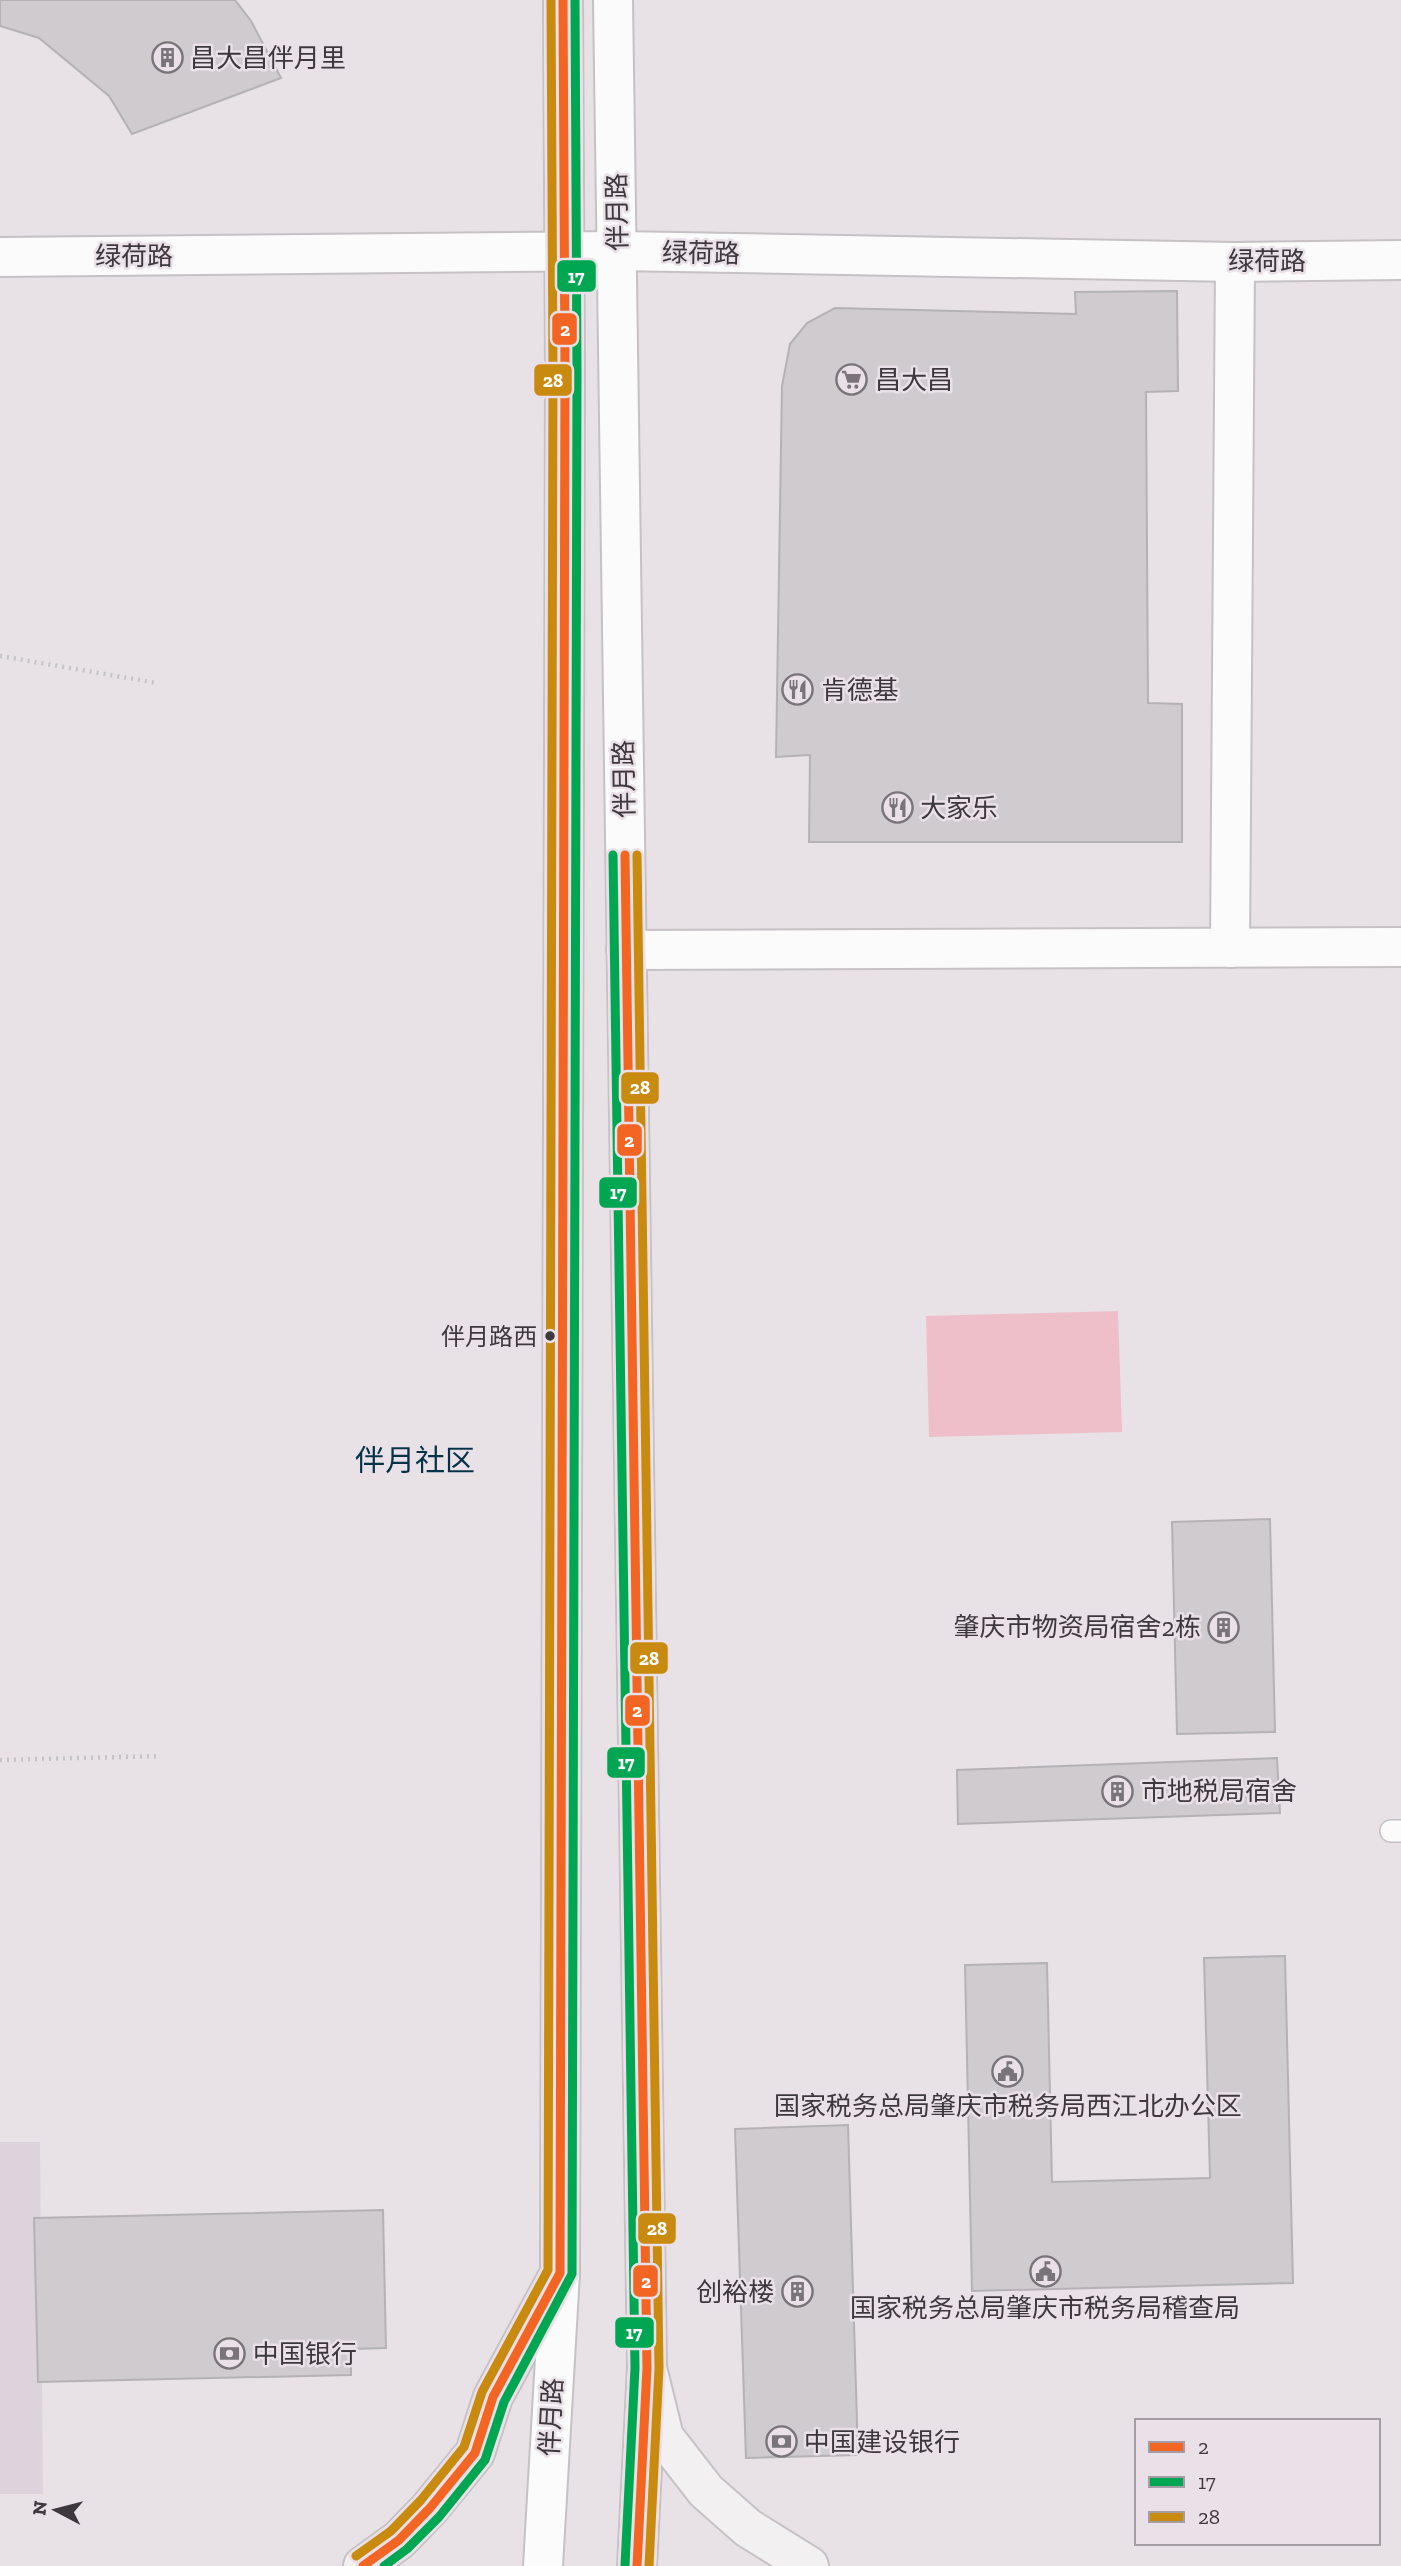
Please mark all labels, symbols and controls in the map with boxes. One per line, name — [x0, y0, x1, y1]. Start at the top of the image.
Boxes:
building icon: 昌大昌伴月里 — [150, 41, 184, 75]
place label: 昌大昌伴月里 — [190, 42, 346, 74]
street label: 伴月路 — [600, 173, 634, 251]
street label: 绿荷路 — [662, 236, 740, 270]
street label: 绿荷路 — [95, 240, 173, 272]
street label: 绿荷路 — [1228, 245, 1306, 277]
line badge: 17 — [556, 259, 597, 293]
text: 17 — [568, 265, 585, 288]
line badge: 2 — [551, 312, 578, 346]
text: 2 — [560, 318, 570, 341]
line badge: 28 — [533, 363, 573, 397]
supermarket icon: 昌大昌 — [835, 363, 869, 397]
place label: 昌大昌 — [875, 364, 953, 396]
text: 28 — [543, 369, 563, 392]
restaurant icon: 肯德基 — [781, 673, 815, 707]
place label: 肯德基 — [821, 674, 899, 706]
street label: 伴月路 — [607, 740, 641, 818]
restaurant icon: 大家乐 — [880, 791, 914, 825]
place label: 大家乐 — [920, 792, 998, 824]
line badge: 28 — [620, 1071, 660, 1105]
text: 28 — [630, 1076, 650, 1099]
line badge: 2 — [616, 1123, 643, 1157]
text: 2 — [624, 1129, 634, 1152]
line badge: 17 — [598, 1176, 638, 1209]
text: 17 — [610, 1181, 627, 1204]
place label: 伴月路西 — [441, 1322, 537, 1351]
marker: 伴月路西 — [543, 1329, 557, 1343]
district label: 伴月社区 — [355, 1443, 475, 1479]
building icon: 肇庆市物资局宿舍2栋 — [1207, 1610, 1241, 1644]
place label: 肇庆市物资局宿舍2栋 — [954, 1611, 1201, 1643]
line badge: 28 — [629, 1641, 669, 1675]
text: 28 — [639, 1647, 659, 1670]
line badge: 2 — [624, 1694, 651, 1727]
text: 2 — [632, 1699, 642, 1722]
line badge: 17 — [606, 1746, 646, 1779]
text: 17 — [618, 1751, 635, 1774]
building icon: 市地税局宿舍 — [1101, 1774, 1135, 1808]
place label: 市地税局宿舍 — [1141, 1775, 1297, 1807]
public building icon: 国家税务总局肇庆市税务局西江北办公区 — [991, 2054, 1025, 2088]
place label: 国家税务总局肇庆市税务局西江北办公区 — [774, 2090, 1242, 2122]
line badge: 28 — [637, 2212, 677, 2245]
text: 28 — [647, 2217, 667, 2240]
public building icon: 国家税务总局肇庆市税务局稽查局 — [1028, 2255, 1062, 2289]
line badge: 2 — [632, 2264, 659, 2298]
text: 2 — [641, 2270, 651, 2293]
building icon: 创裕楼 — [780, 2275, 814, 2309]
place label: 创裕楼 — [696, 2276, 774, 2308]
place label: 国家税务总局肇庆市税务局稽查局 — [850, 2292, 1240, 2324]
line badge: 17 — [614, 2316, 655, 2349]
text: 17 — [626, 2321, 643, 2344]
bank icon: 中国银行 — [213, 2337, 247, 2371]
place label: 中国银行 — [253, 2338, 357, 2370]
street label: 伴月路 — [533, 2377, 569, 2457]
legend — [1135, 2419, 1380, 2545]
bank icon: 中国建设银行 — [764, 2425, 798, 2459]
place label: 中国建设银行 — [804, 2426, 960, 2458]
text: 2 — [1198, 2434, 1209, 2459]
text: 17 — [1198, 2469, 1216, 2494]
north arrow — [21, 2475, 91, 2545]
text: N — [27, 2499, 52, 2517]
text: 28 — [1198, 2504, 1220, 2529]

